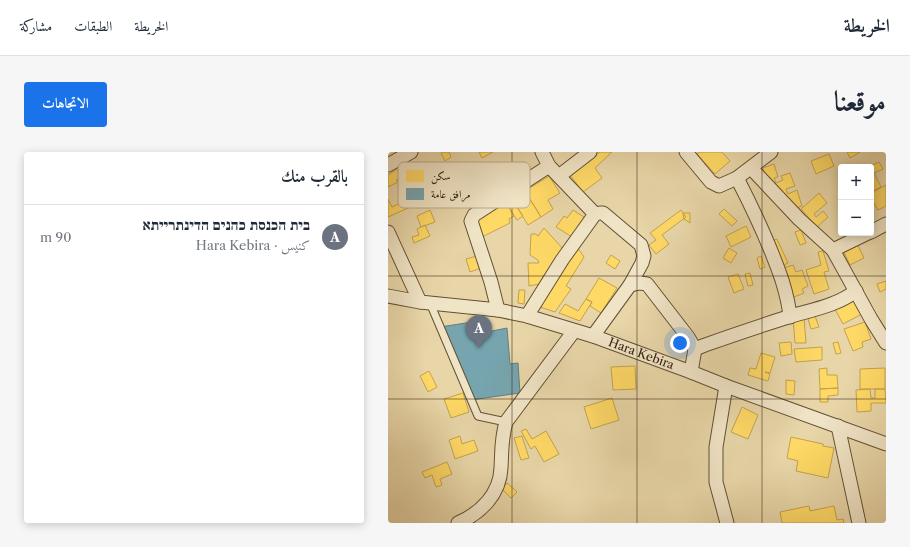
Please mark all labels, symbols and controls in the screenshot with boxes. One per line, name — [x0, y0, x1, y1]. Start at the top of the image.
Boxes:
text: الخريطة — [844, 14, 890, 37]
text: مشاركة — [20, 17, 52, 35]
text: الطبقات — [74, 17, 112, 35]
text: الخريطة — [134, 17, 168, 35]
button: الاتجاهات — [24, 82, 107, 127]
text: موقعنا — [834, 84, 886, 118]
legend — [398, 162, 530, 208]
map controls — [838, 164, 874, 236]
button: + — [838, 164, 874, 200]
text: بالقرب منك — [281, 166, 348, 186]
text: سكن — [431, 169, 450, 185]
text: مرافق عامة — [431, 187, 471, 202]
button: − — [838, 200, 874, 236]
text: בית הכנסת כהנים הדינתרייתא — [142, 215, 310, 234]
text: 90 m — [40, 229, 71, 245]
text: A — [330, 229, 340, 245]
text: كنيس · Hara Kebira — [196, 237, 310, 253]
pin: A — [466, 315, 492, 348]
your location — [670, 333, 690, 353]
street label: Hara Kebira — [607, 334, 677, 372]

